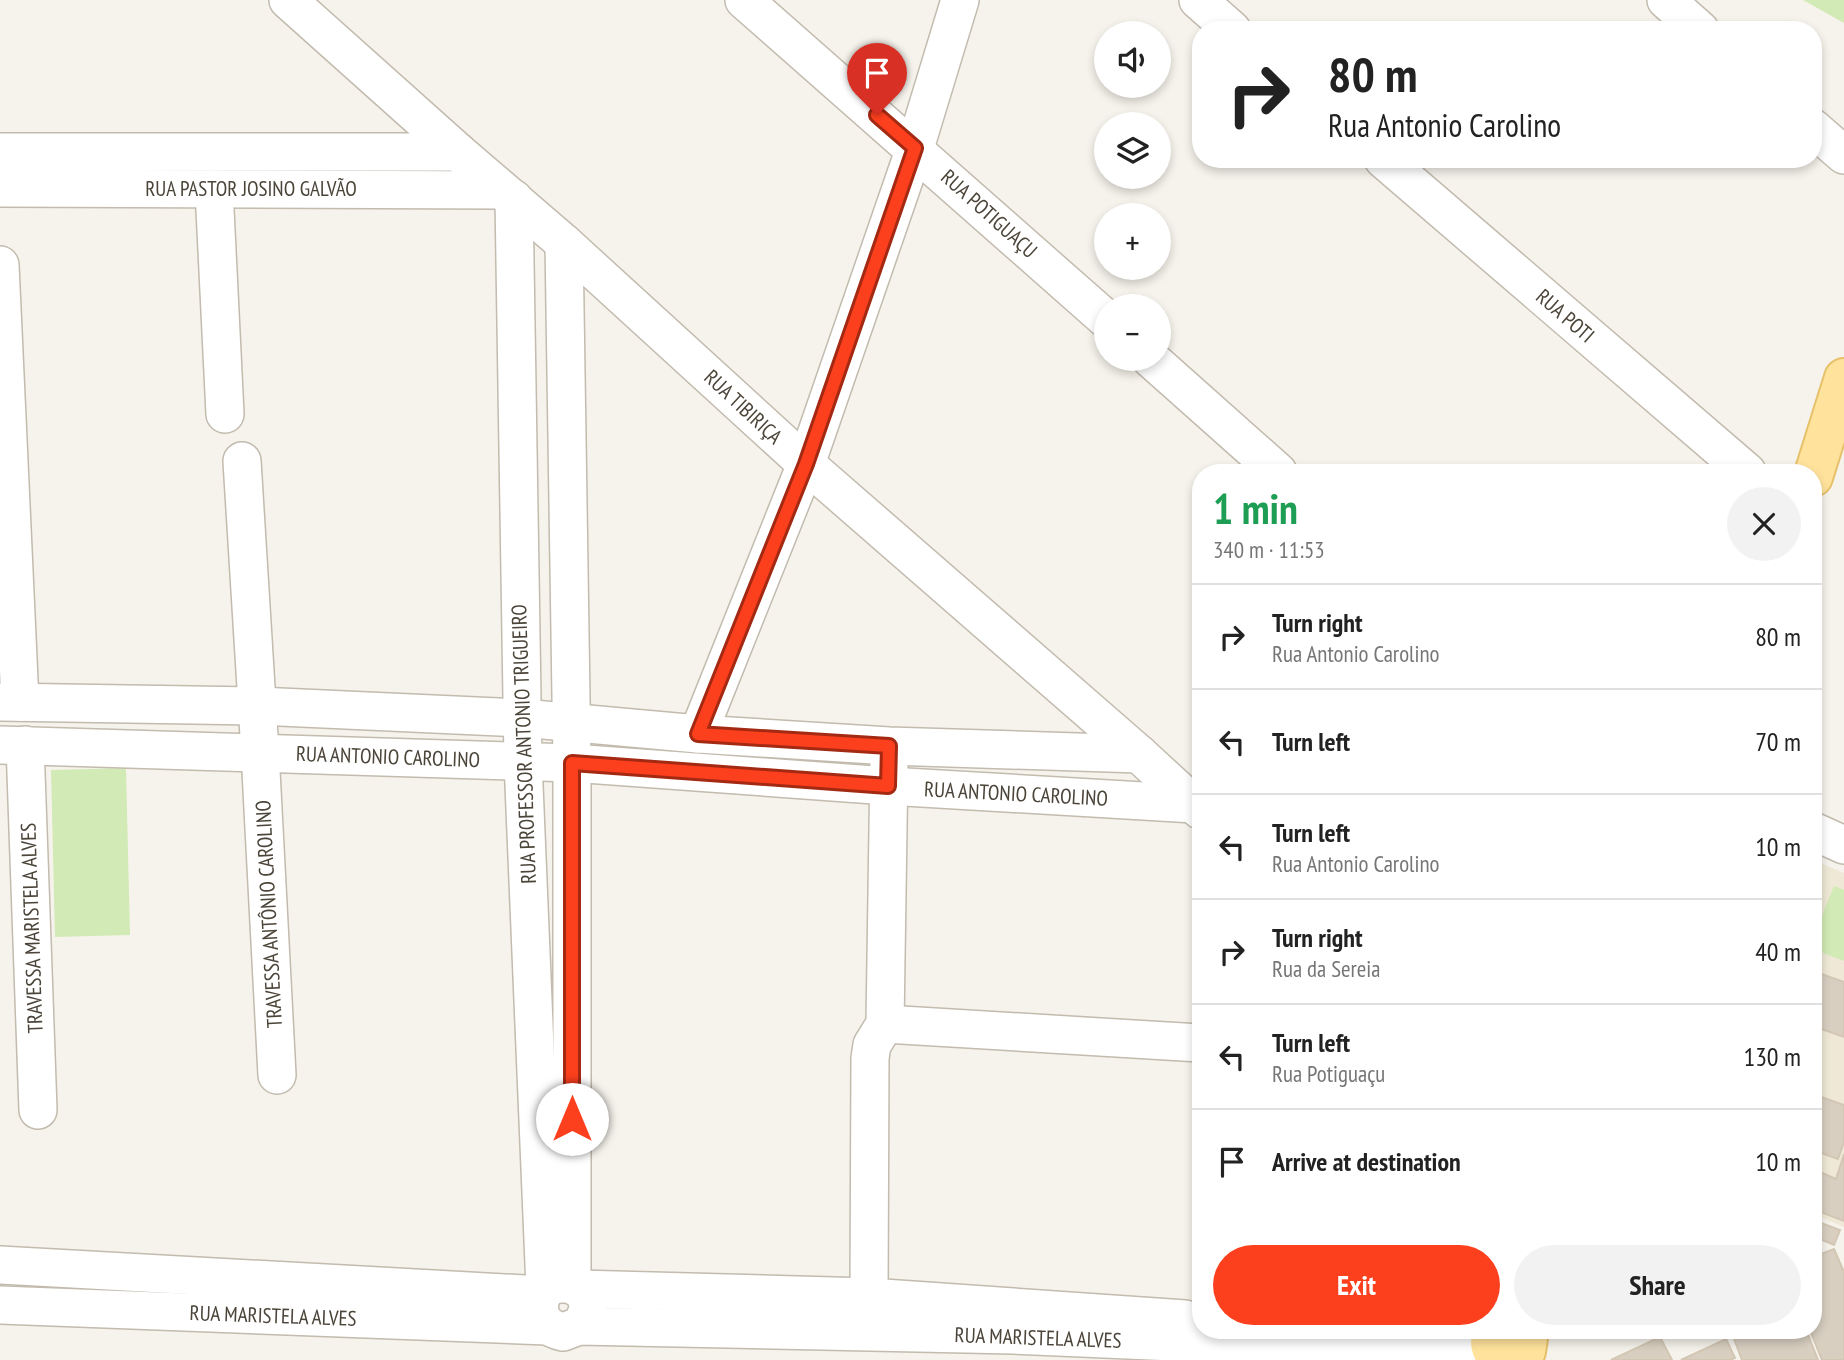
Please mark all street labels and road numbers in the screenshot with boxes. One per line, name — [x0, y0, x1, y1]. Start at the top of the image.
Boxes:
street label: RUA POTIGUAÇU — [936, 163, 1043, 264]
street label: RUA PASTOR JOSINO GALVÃO — [145, 175, 357, 202]
street label: RUA POTI — [1530, 283, 1600, 348]
street label: RUA TIBIRIÇA — [699, 364, 788, 450]
street label: RUA PROFESSOR ANTONIO TRIGUEIRO — [505, 604, 542, 884]
street label: RUA ANTONIO CAROLINO — [296, 740, 481, 773]
street label: RUA ANTONIO CAROLINO — [923, 775, 1109, 812]
street label: TRAVESSA ANTÔNIO CAROLINO — [249, 799, 288, 1029]
street label: TRAVESSA MARISTELA ALVES — [14, 822, 49, 1034]
street label: RUA MARISTELA ALVES — [189, 1299, 357, 1332]
street label: RUA MARISTELA ALVES — [954, 1321, 1122, 1354]

